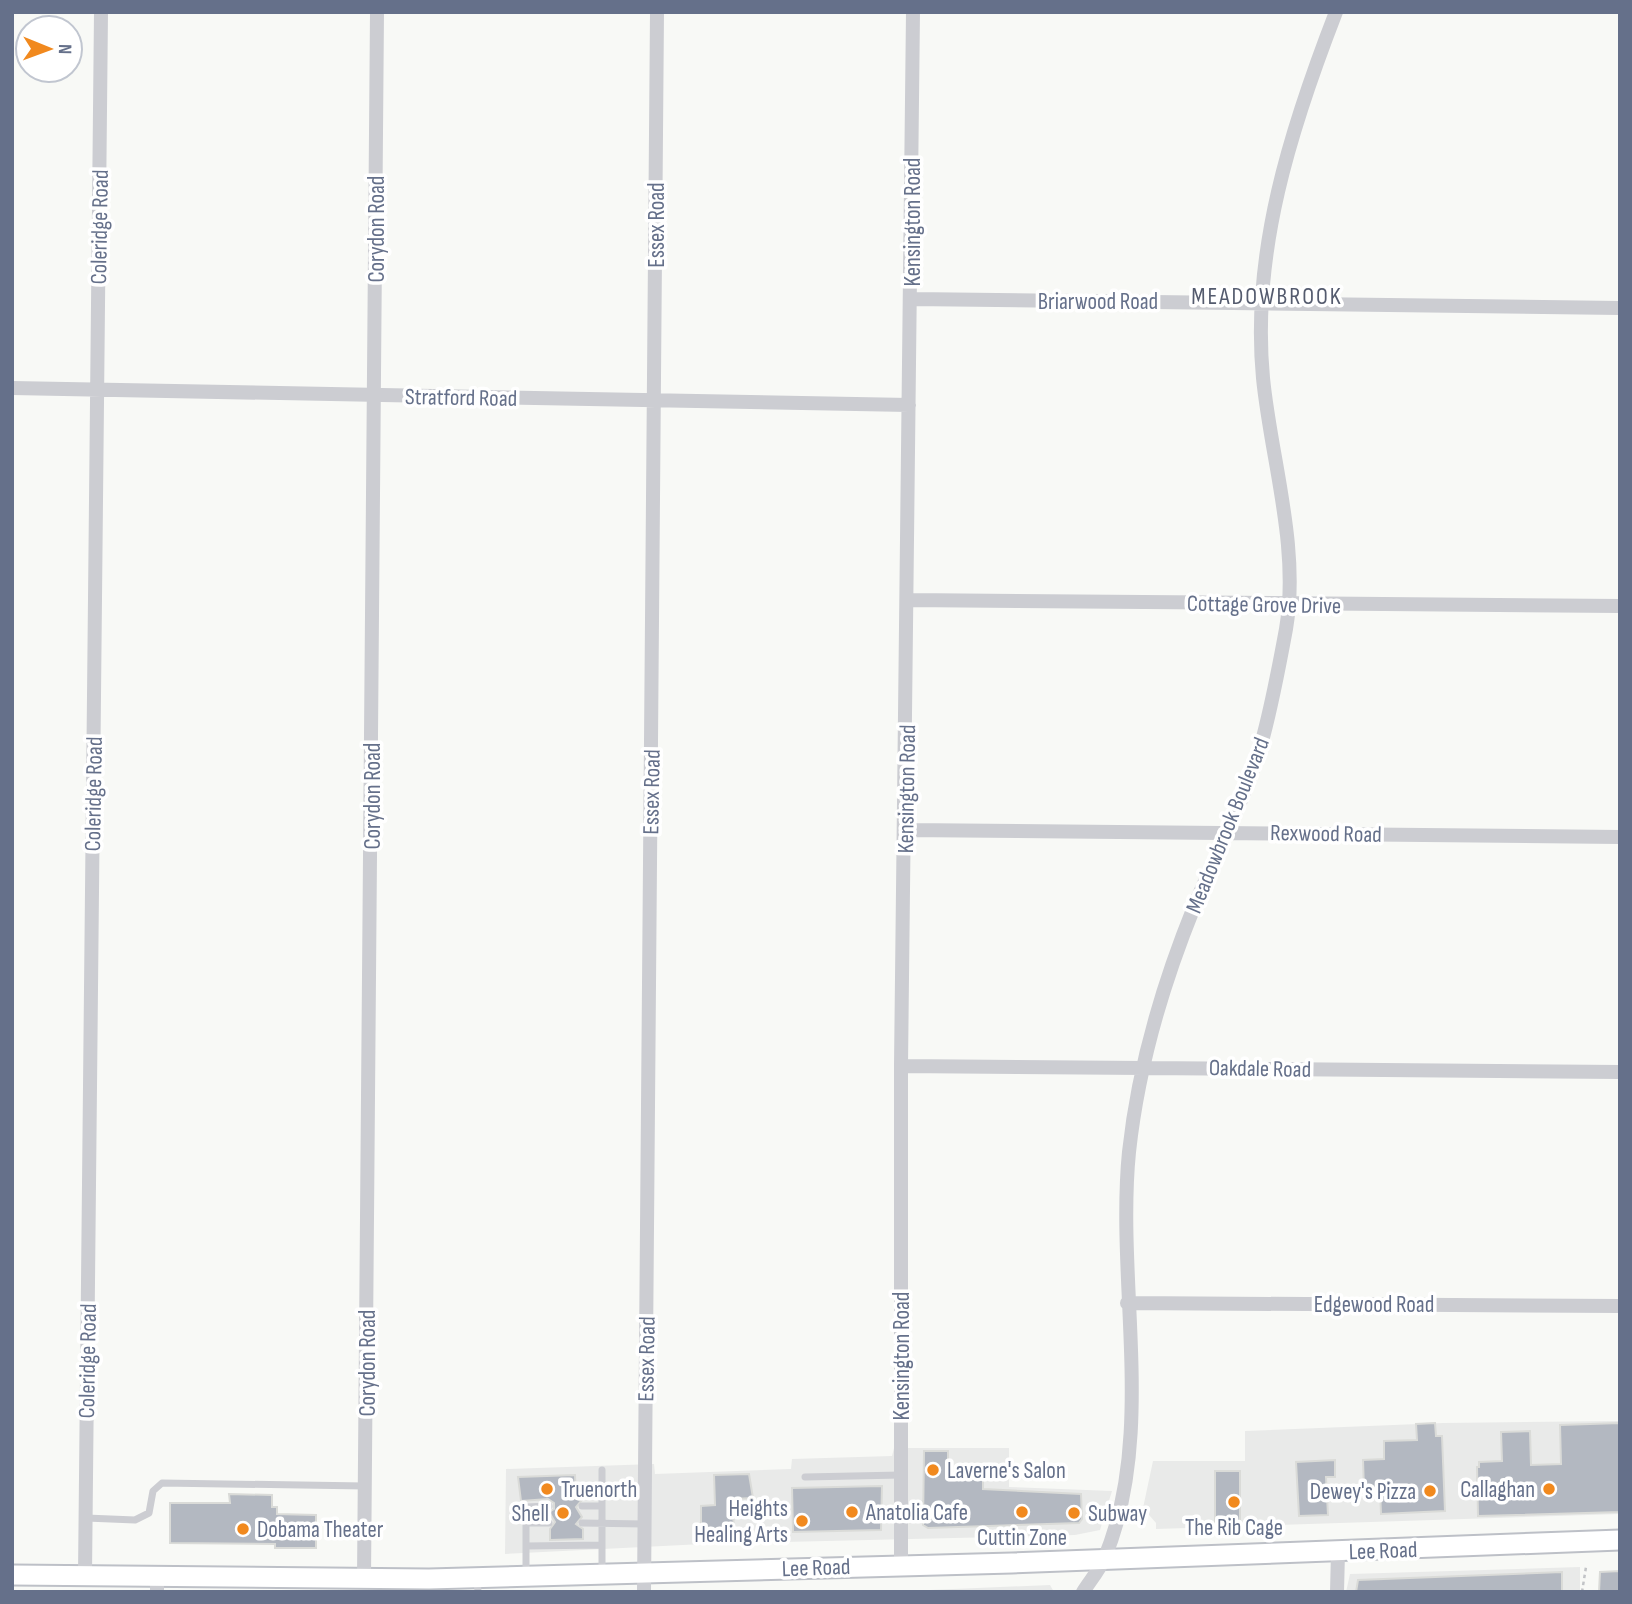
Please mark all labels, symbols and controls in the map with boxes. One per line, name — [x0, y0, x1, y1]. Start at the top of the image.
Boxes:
north arrow — [14, 14, 84, 84]
text: N — [53, 44, 76, 55]
street label: Kensington Road — [899, 158, 927, 286]
street label: Coleridge Road — [85, 169, 115, 285]
street label: Corydon Road — [363, 176, 391, 282]
street label: Essex Road — [643, 182, 671, 268]
district label: MEADOWBROOK — [1191, 282, 1343, 311]
street label: Briarwood Road — [1038, 288, 1158, 316]
street label: Stratford Road — [405, 383, 517, 413]
street label: Cottage Grove Drive — [1187, 590, 1341, 620]
street label: Kensington Road — [892, 724, 922, 854]
street label: Meadowbrook Boulevard — [1180, 733, 1276, 917]
street label: Coleridge Road — [79, 736, 109, 852]
street label: Corydon Road — [359, 743, 387, 849]
street label: Essex Road — [637, 749, 667, 835]
street label: Rexwood Road — [1270, 819, 1382, 849]
street label: Oakdale Road — [1209, 1054, 1311, 1084]
street label: Edgewood Road — [1314, 1291, 1434, 1319]
street label: Kensington Road — [888, 1292, 916, 1420]
street label: Coleridge Road — [73, 1303, 103, 1419]
street label: Corydon Road — [354, 1310, 382, 1416]
street label: Essex Road — [632, 1316, 662, 1402]
place label: Laverne's Salon — [947, 1457, 1066, 1485]
marker: Laverne's Salon — [925, 1462, 941, 1478]
place label: Truenorth — [561, 1476, 637, 1504]
place label: Callaghan — [1460, 1476, 1535, 1504]
place label: Dewey's Pizza — [1310, 1478, 1416, 1506]
marker: Truenorth — [539, 1481, 555, 1497]
marker: Callaghan — [1541, 1481, 1557, 1497]
marker: Dewey's Pizza — [1422, 1483, 1438, 1499]
marker: The Rib Cage — [1226, 1494, 1242, 1510]
place label: Heights Healing Arts — [694, 1495, 788, 1549]
place label: Anatolia Cafe — [865, 1499, 968, 1527]
place label: Shell — [512, 1500, 549, 1528]
place label: Subway — [1088, 1500, 1147, 1528]
marker: Anatolia Cafe — [844, 1504, 860, 1520]
marker: Cuttin Zone — [1014, 1504, 1030, 1520]
marker: Shell — [555, 1505, 571, 1521]
marker: Subway — [1066, 1505, 1082, 1521]
marker: Heights Healing Arts — [794, 1513, 810, 1529]
place label: The Rib Cage — [1185, 1514, 1283, 1542]
place label: Dobama Theater — [257, 1516, 384, 1544]
marker: Dobama Theater — [235, 1521, 251, 1537]
place label: Cuttin Zone — [977, 1524, 1067, 1552]
street label: Lee Road — [1348, 1536, 1418, 1566]
street label: Lee Road — [781, 1553, 851, 1583]

